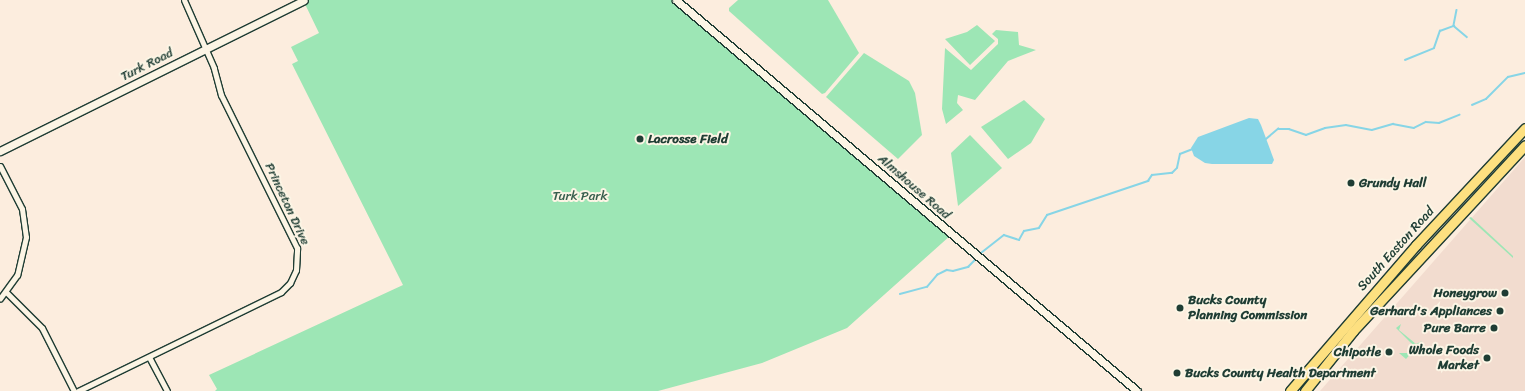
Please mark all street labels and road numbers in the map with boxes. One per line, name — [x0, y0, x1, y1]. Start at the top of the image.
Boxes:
street label: Turk Road — [118, 45, 176, 85]
street label: Almshouse Road — [874, 151, 954, 223]
street label: Princeton Drive — [261, 160, 313, 248]
street label: South Easton Road — [1354, 204, 1438, 294]

